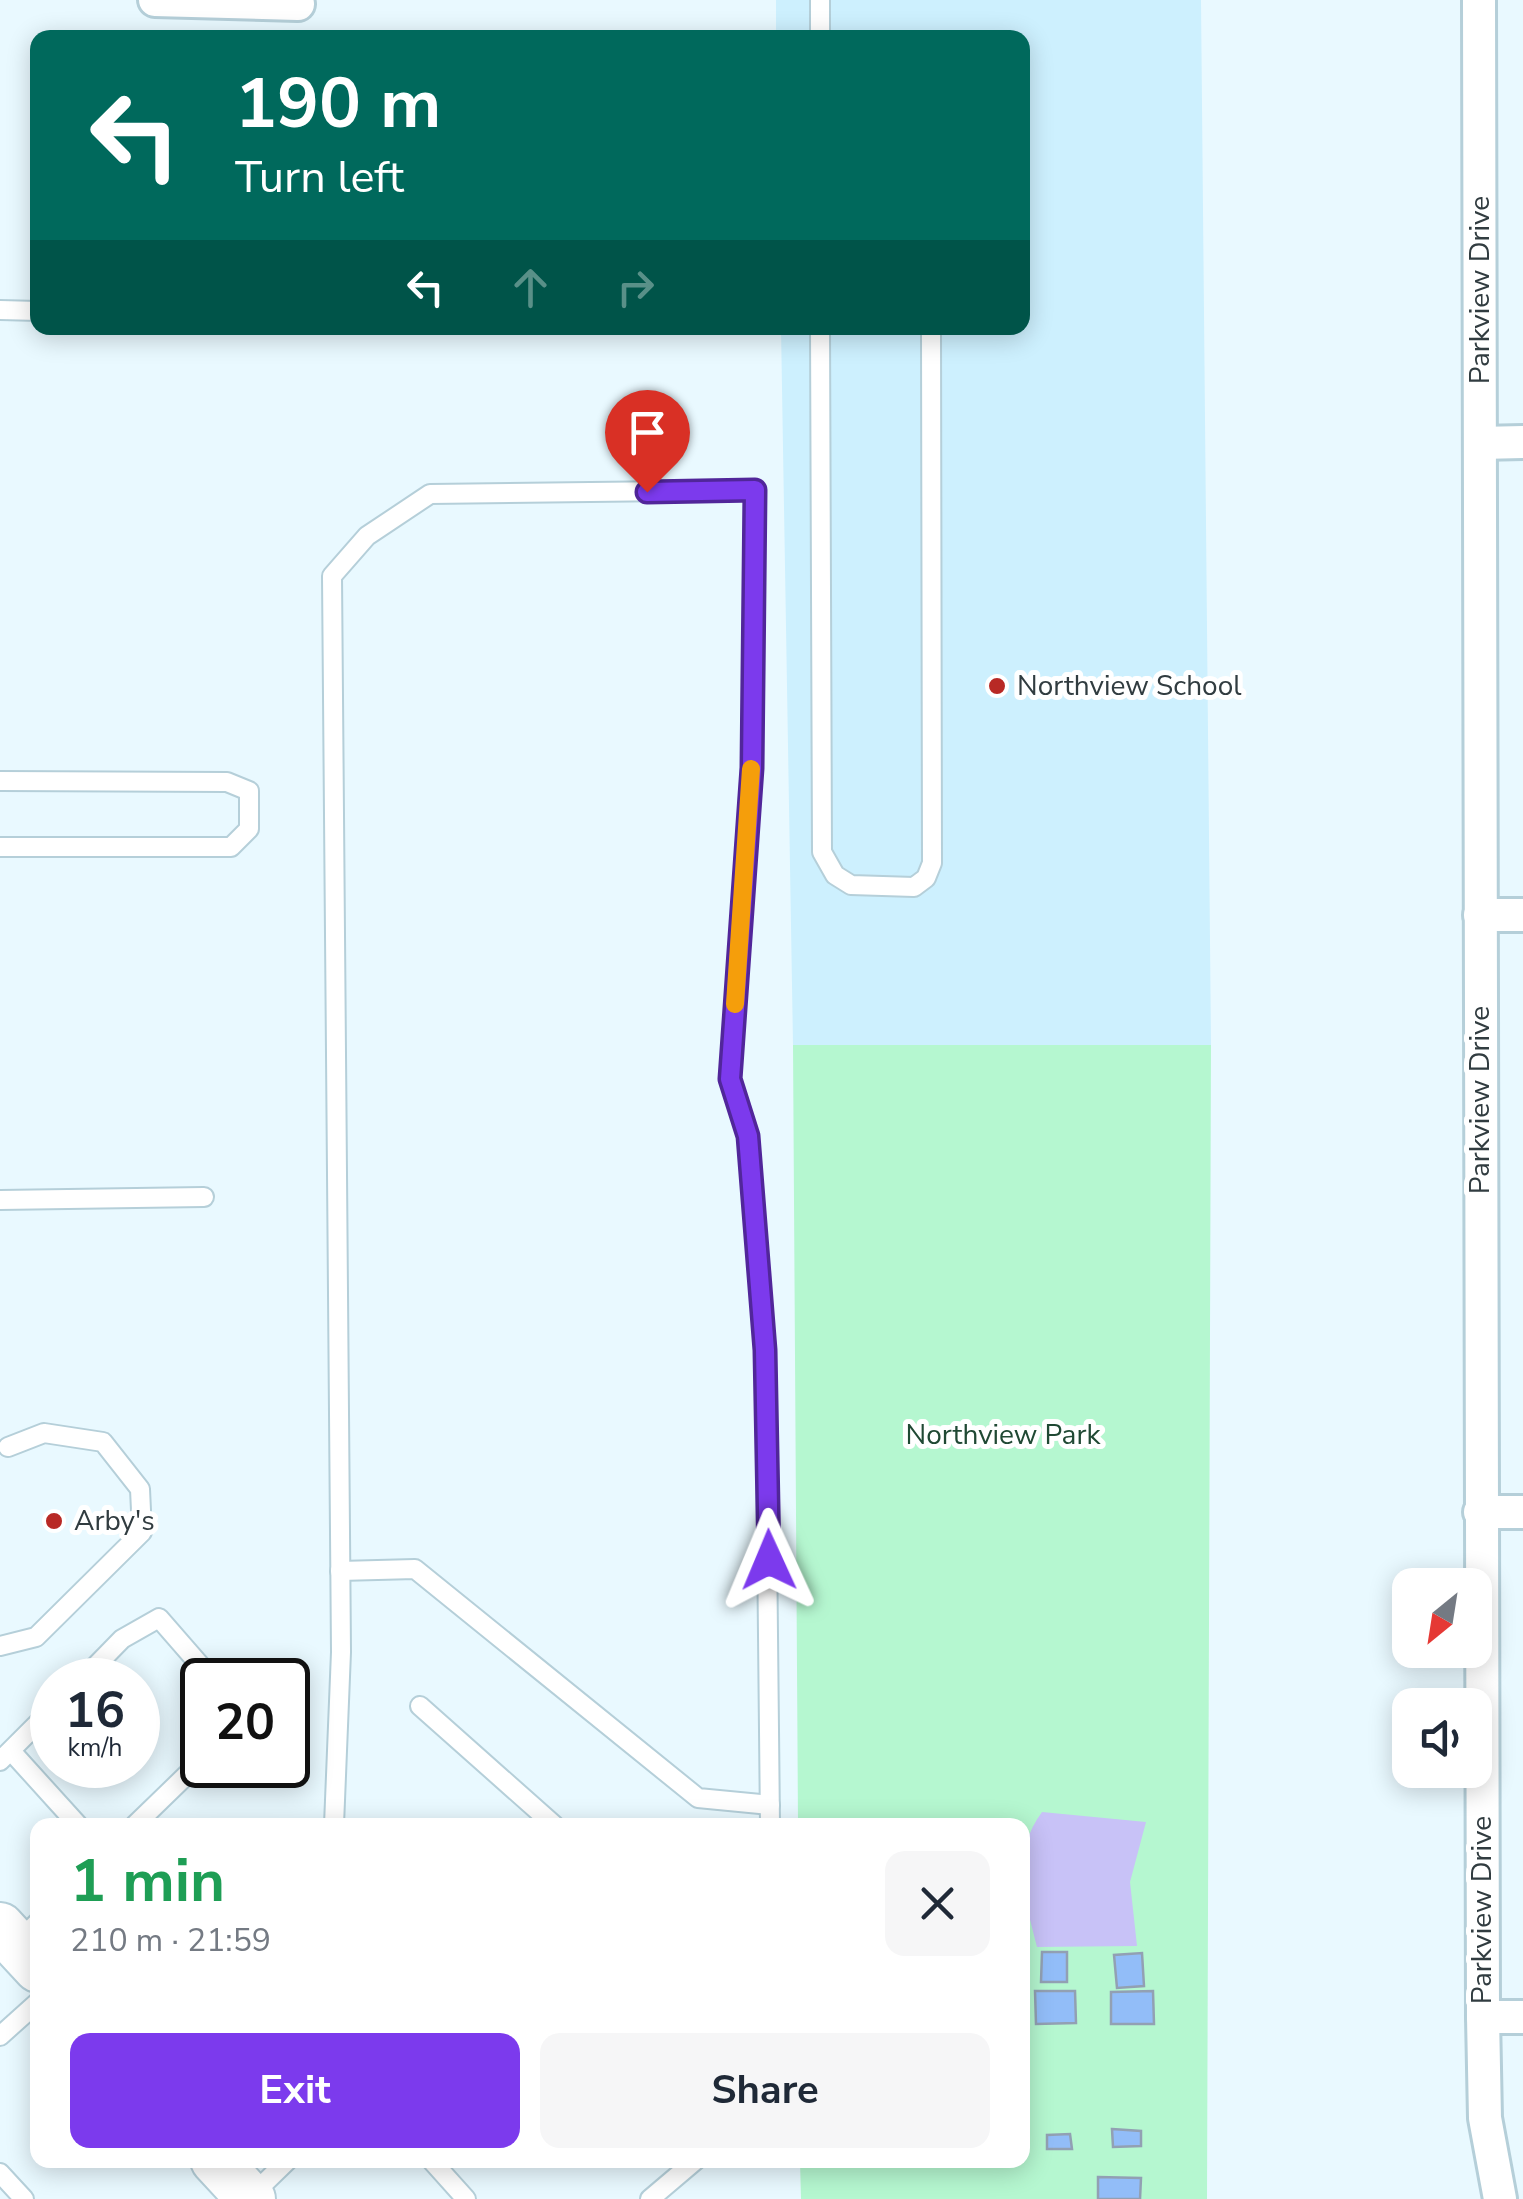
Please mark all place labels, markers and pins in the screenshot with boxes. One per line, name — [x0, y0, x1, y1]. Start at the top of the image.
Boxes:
pin — [605, 390, 690, 493]
place label: Northview School — [1017, 667, 1242, 705]
marker: Northview School — [986, 675, 1008, 697]
place label: Arby's — [74, 1502, 155, 1540]
marker: Arby's — [43, 1510, 65, 1532]

